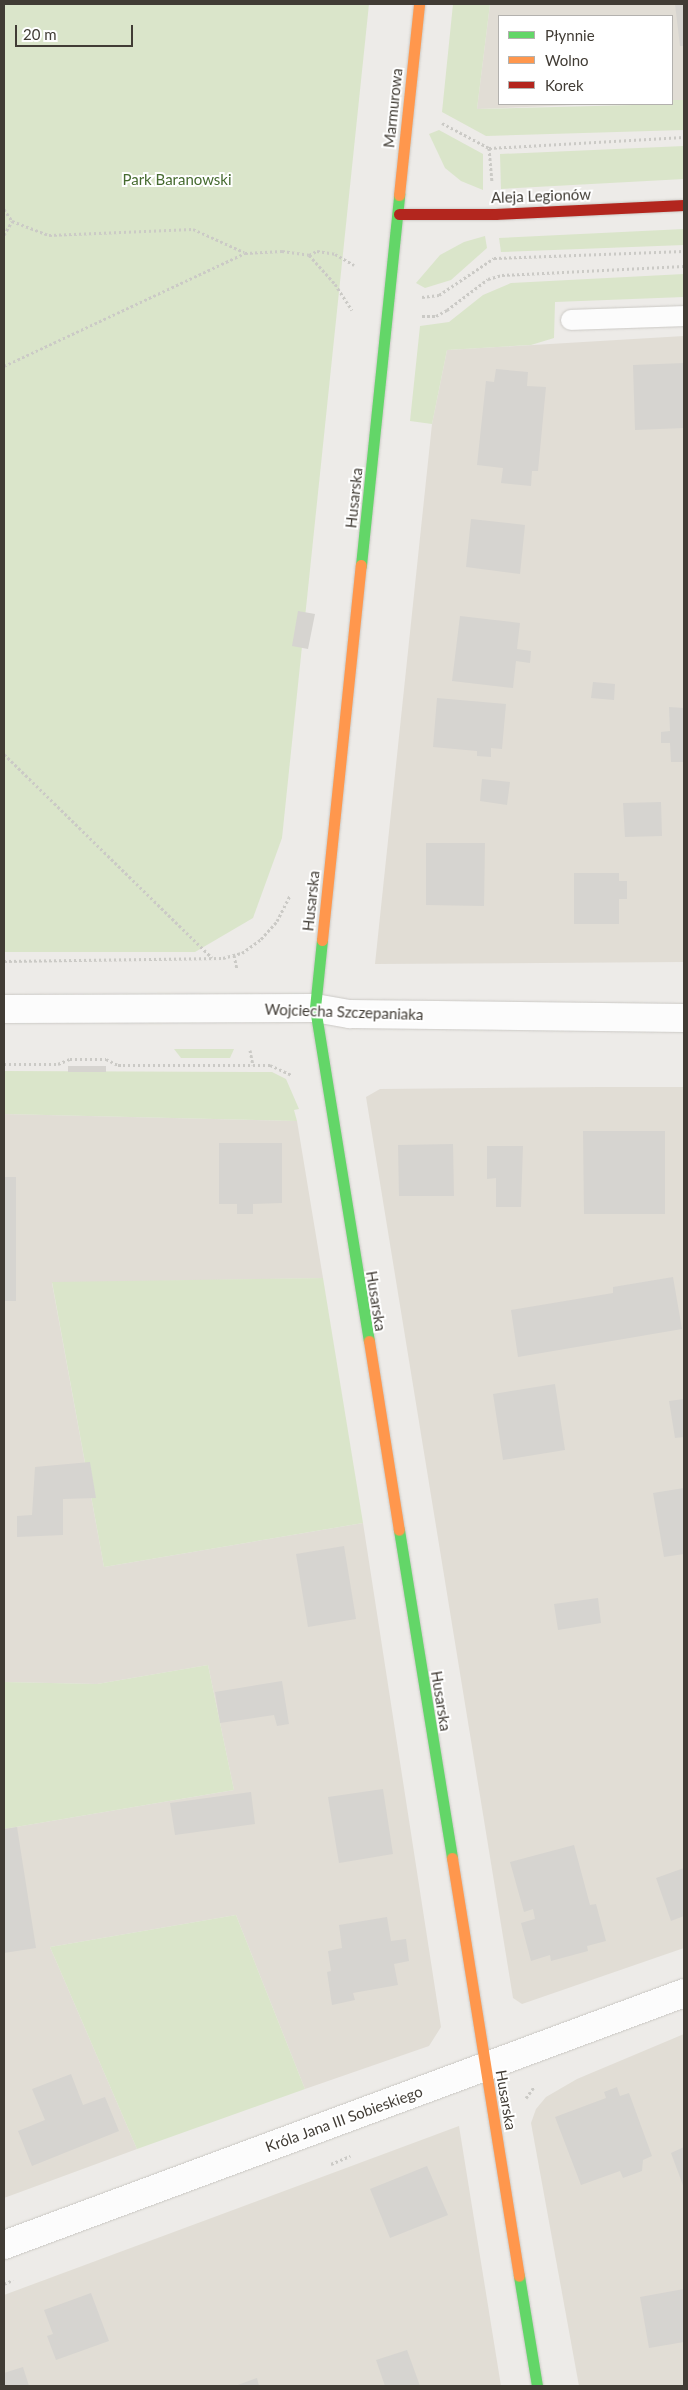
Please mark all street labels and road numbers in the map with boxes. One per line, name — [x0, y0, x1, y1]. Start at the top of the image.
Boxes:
street label: Marmurowa — [380, 67, 406, 149]
street label: Aleja Legionów — [491, 185, 591, 207]
street label: Husarska — [342, 467, 366, 529]
street label: Husarska — [299, 870, 323, 932]
street label: Wojciecha Szczepaniaka — [264, 1000, 424, 1024]
street label: Husarska — [362, 1270, 390, 1332]
street label: Husarska — [427, 1670, 455, 1732]
street label: Husarska — [492, 2069, 520, 2131]
street label: Króla Jana III Sobieskiego — [263, 2082, 425, 2156]

